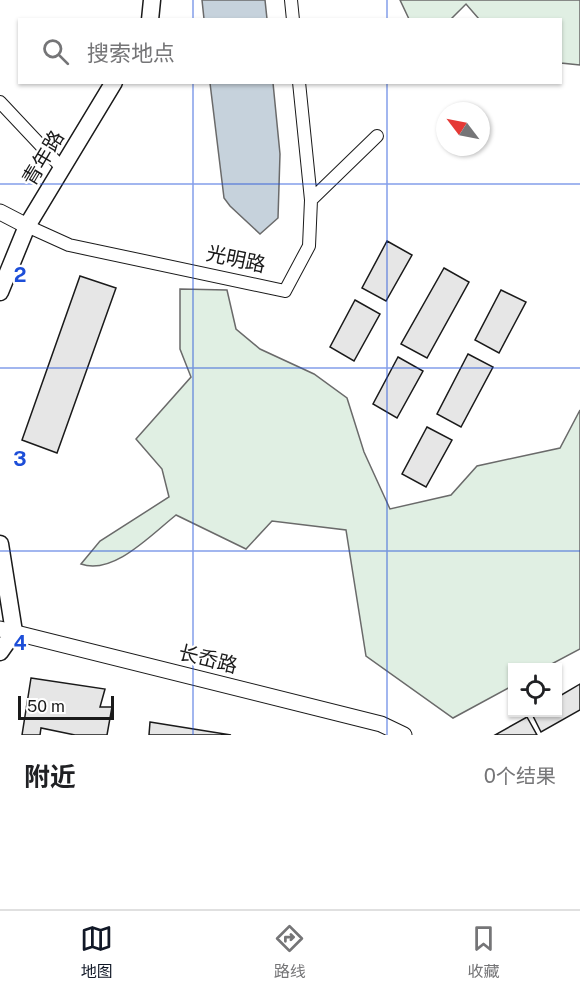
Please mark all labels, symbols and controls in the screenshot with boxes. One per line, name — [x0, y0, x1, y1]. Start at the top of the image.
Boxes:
search box — [18, 18, 562, 84]
icon: search — [39, 35, 72, 68]
text: 搜索地点 — [87, 40, 175, 66]
north arrow — [436, 102, 490, 156]
street label: 青年路 — [17, 126, 69, 190]
street label: 光明路 — [204, 241, 268, 277]
text: 2 — [14, 263, 26, 287]
text: 3 — [13, 447, 27, 471]
text: 4 — [13, 631, 27, 655]
street label: 长岙路 — [176, 640, 240, 678]
map controls — [508, 663, 562, 717]
button: locate — [508, 663, 562, 717]
scale bar — [18, 693, 114, 720]
text: 50 m — [27, 697, 65, 716]
text: 附近 — [24, 761, 76, 792]
text: 0个结果 — [484, 764, 556, 788]
tab: 地图 — [80, 922, 113, 982]
tab: 路线 — [273, 922, 306, 982]
tab: 收藏 — [467, 922, 500, 982]

